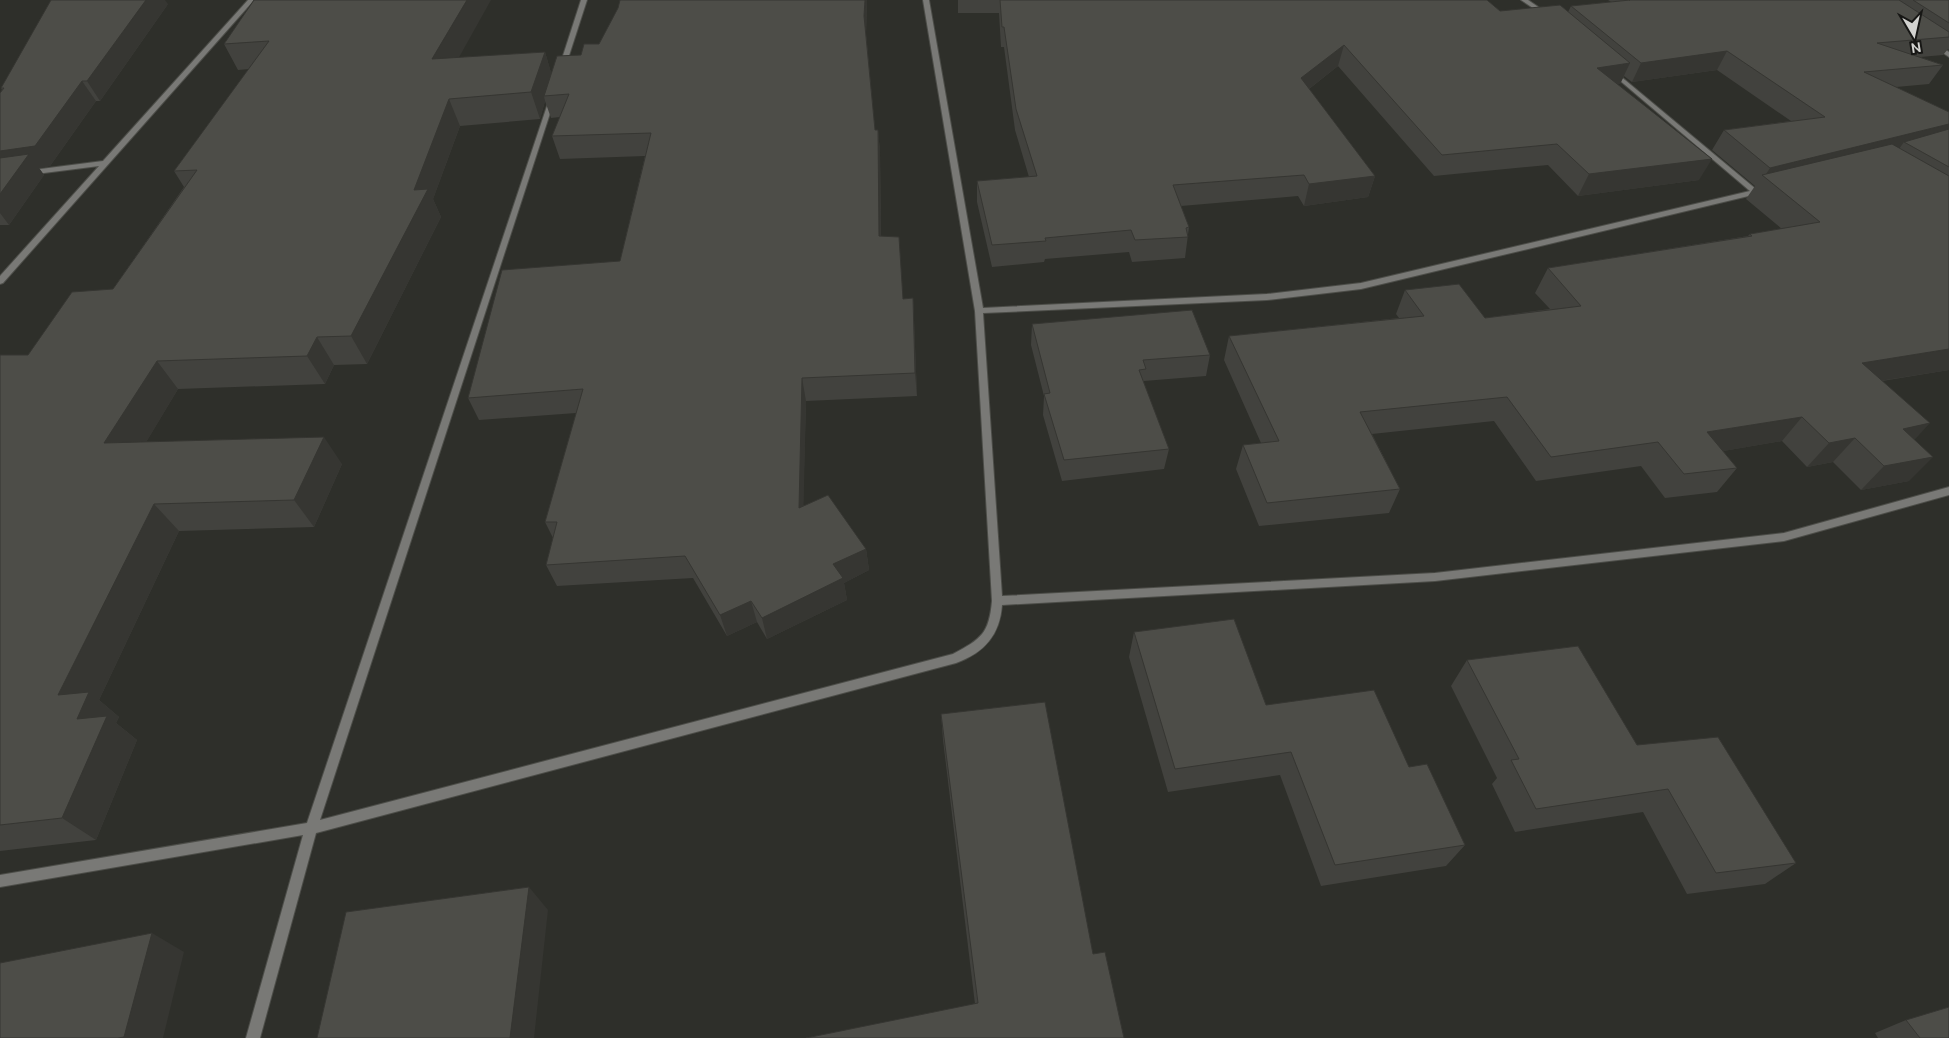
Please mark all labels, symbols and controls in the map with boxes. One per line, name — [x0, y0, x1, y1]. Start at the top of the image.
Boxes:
north arrow — [1889, 10, 1939, 60]
text: N — [1910, 39, 1922, 57]

